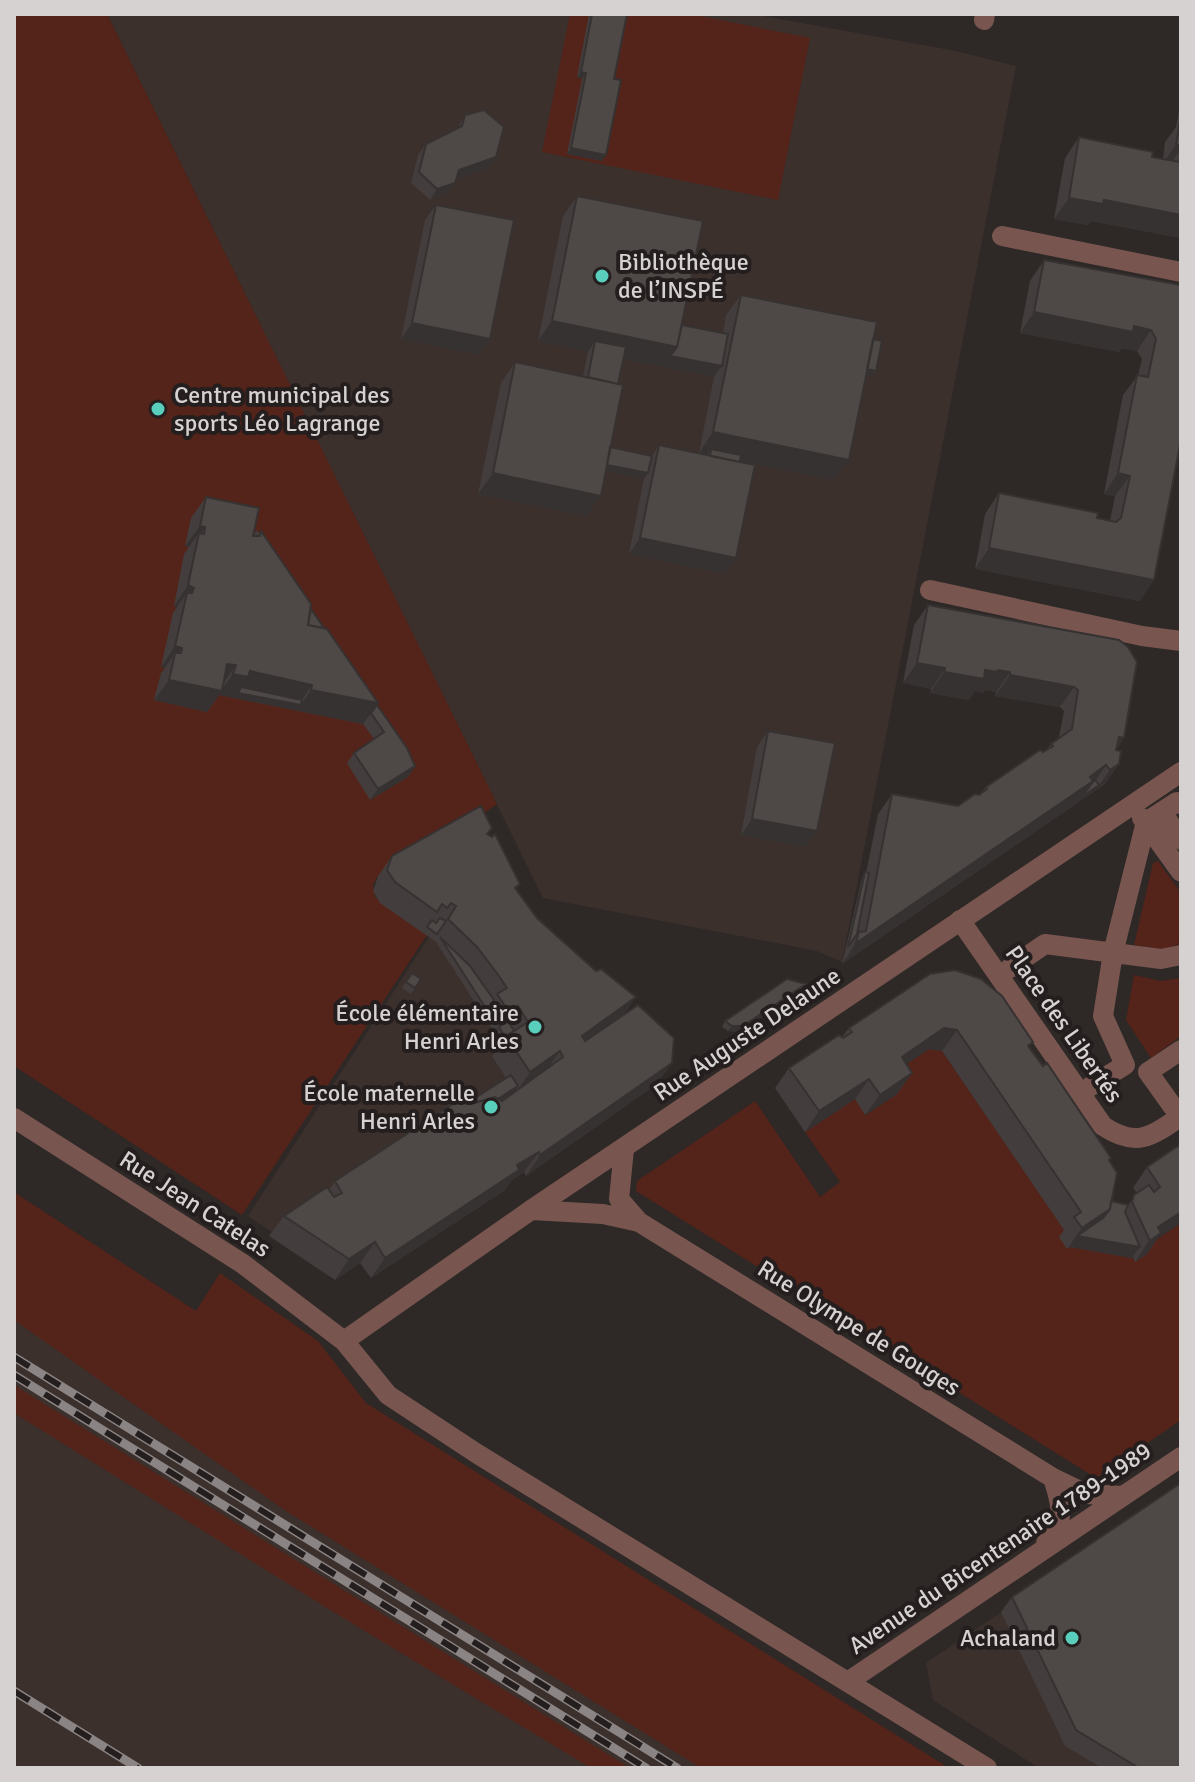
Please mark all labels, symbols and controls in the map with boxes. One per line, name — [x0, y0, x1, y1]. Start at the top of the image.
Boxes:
place label: Bibliothèque de l’INSPÉ — [618, 247, 749, 305]
marker: Bibliothèque de l’INSPÉ — [593, 267, 611, 285]
place label: Centre municipal des sports Léo Lagrange — [174, 380, 390, 438]
marker: Centre municipal des sports Léo Lagrange — [149, 400, 167, 418]
street label: Place des Libertés — [999, 940, 1129, 1108]
street label: Rue Auguste Delaune — [648, 960, 846, 1108]
place label: École élémentaire Henri Arles — [335, 998, 519, 1056]
marker: École élémentaire Henri Arles — [526, 1018, 544, 1036]
place label: École maternelle Henri Arles — [303, 1078, 475, 1136]
marker: École maternelle Henri Arles — [482, 1098, 500, 1116]
street label: Rue Jean Catelas — [114, 1144, 276, 1264]
street label: Rue Olympe de Gouges — [752, 1253, 966, 1403]
street label: Avenue du Bicentenaire 1789-1989 — [843, 1435, 1157, 1661]
place label: Achaland — [960, 1623, 1056, 1653]
marker: Achaland — [1063, 1629, 1081, 1647]

